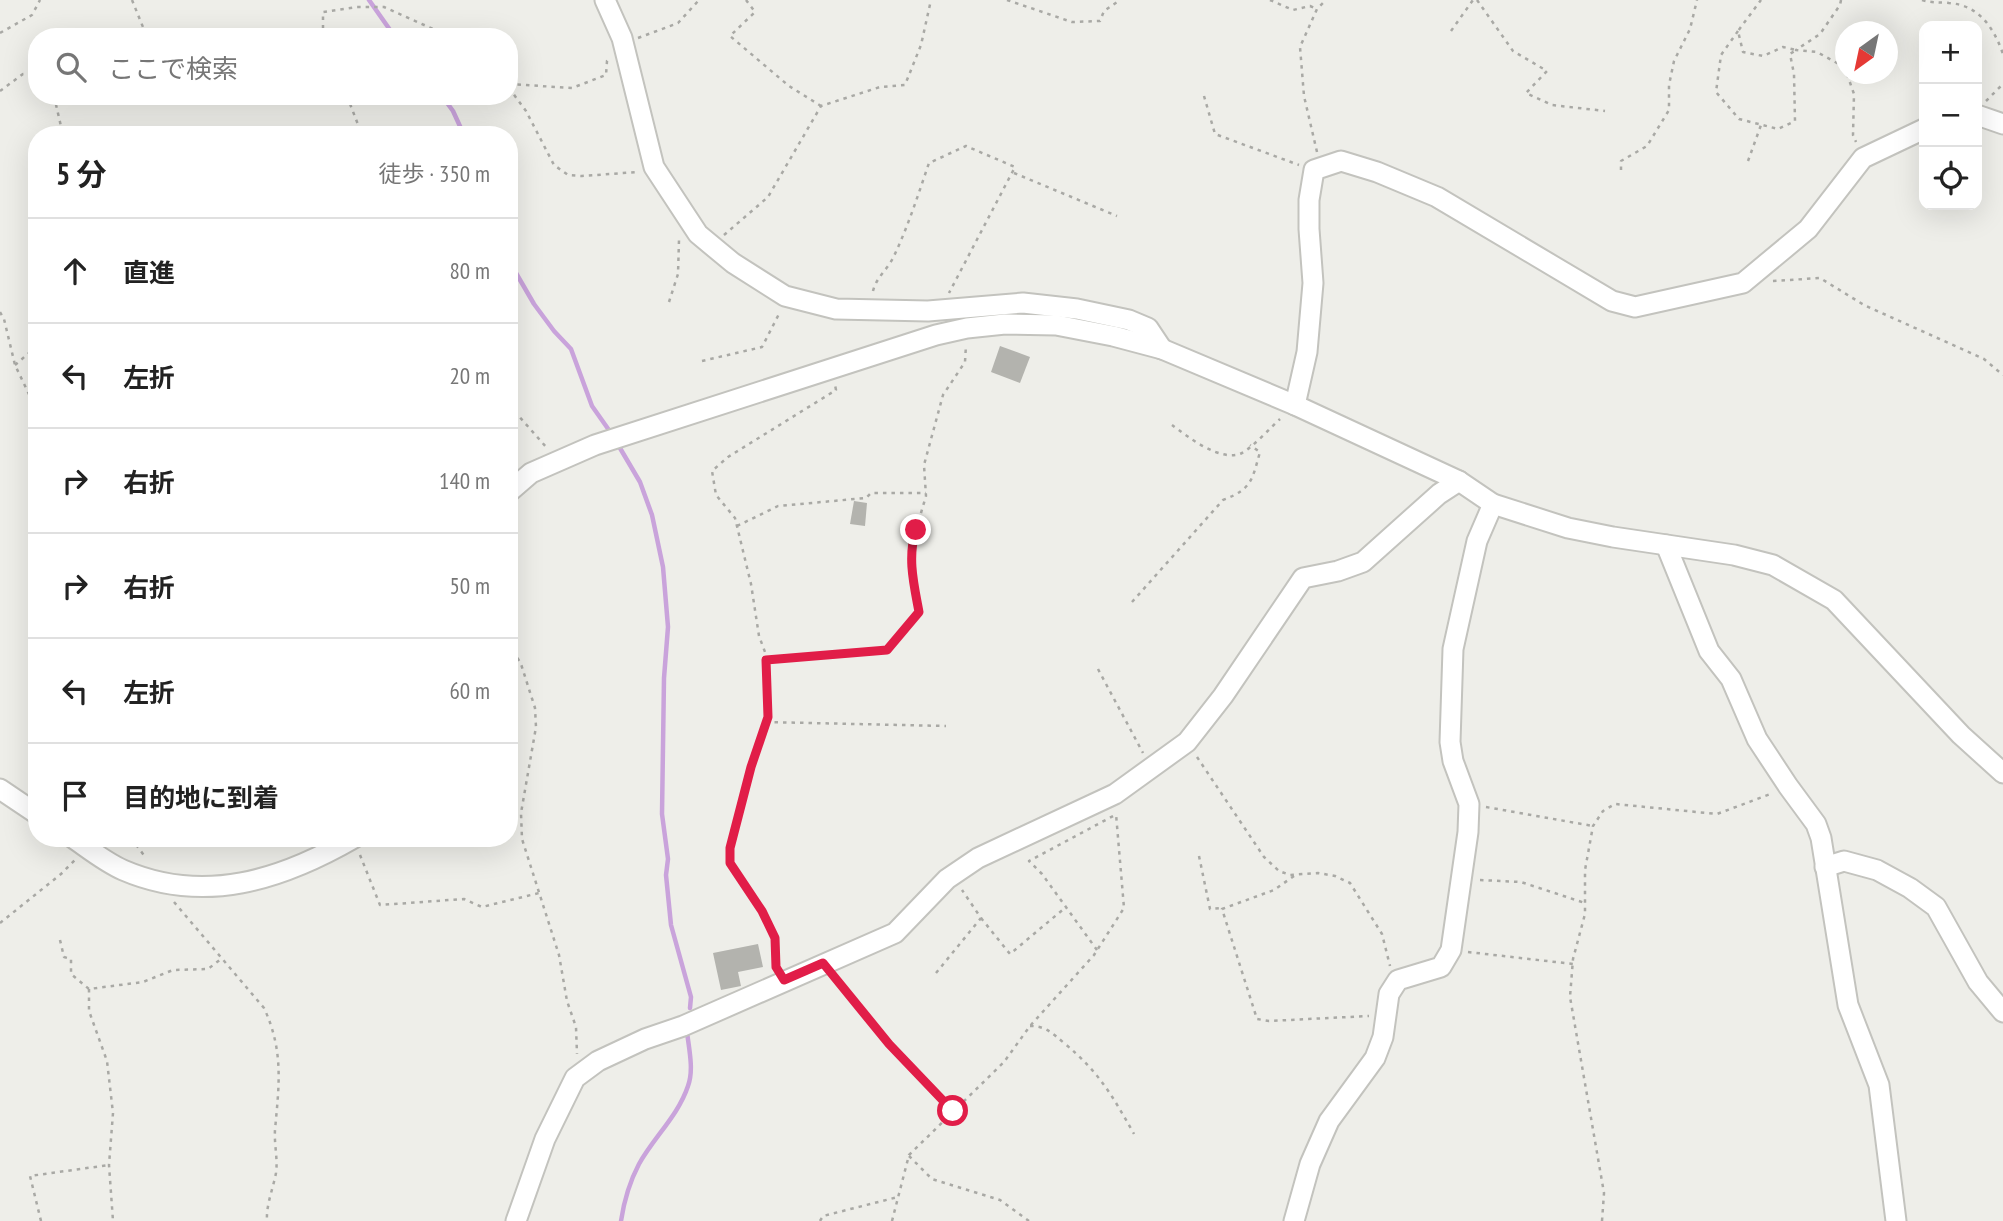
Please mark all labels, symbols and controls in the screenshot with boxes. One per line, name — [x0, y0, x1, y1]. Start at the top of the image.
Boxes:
north arrow — [1835, 21, 1898, 84]
map controls — [1919, 21, 1982, 210]
button: + — [1919, 21, 1982, 84]
search box — [28, 28, 518, 105]
icon: search — [52, 48, 90, 86]
text: ここで検索 — [108, 52, 238, 85]
button: − — [1919, 84, 1982, 147]
button: locate — [1919, 147, 1982, 210]
text: 5 分 — [56, 154, 107, 193]
text: 徒歩 · 350 m — [378, 159, 490, 188]
icon: ahead — [56, 252, 94, 290]
text: 直進 — [123, 256, 175, 289]
text: 80 m — [449, 256, 490, 285]
icon: left — [56, 357, 94, 395]
text: 左折 — [123, 361, 175, 394]
text: 20 m — [449, 361, 490, 390]
icon: right — [56, 462, 94, 500]
text: 右折 — [123, 466, 175, 499]
text: 140 m — [439, 466, 490, 495]
route end — [900, 514, 931, 545]
icon: right — [56, 567, 94, 605]
text: 右折 — [123, 571, 175, 604]
text: 50 m — [449, 571, 490, 600]
icon: left — [56, 672, 94, 710]
text: 左折 — [123, 676, 175, 709]
text: 60 m — [449, 676, 490, 705]
icon: arrive — [56, 777, 94, 815]
text: 目的地に到着 — [123, 781, 279, 814]
route start — [937, 1095, 968, 1126]

